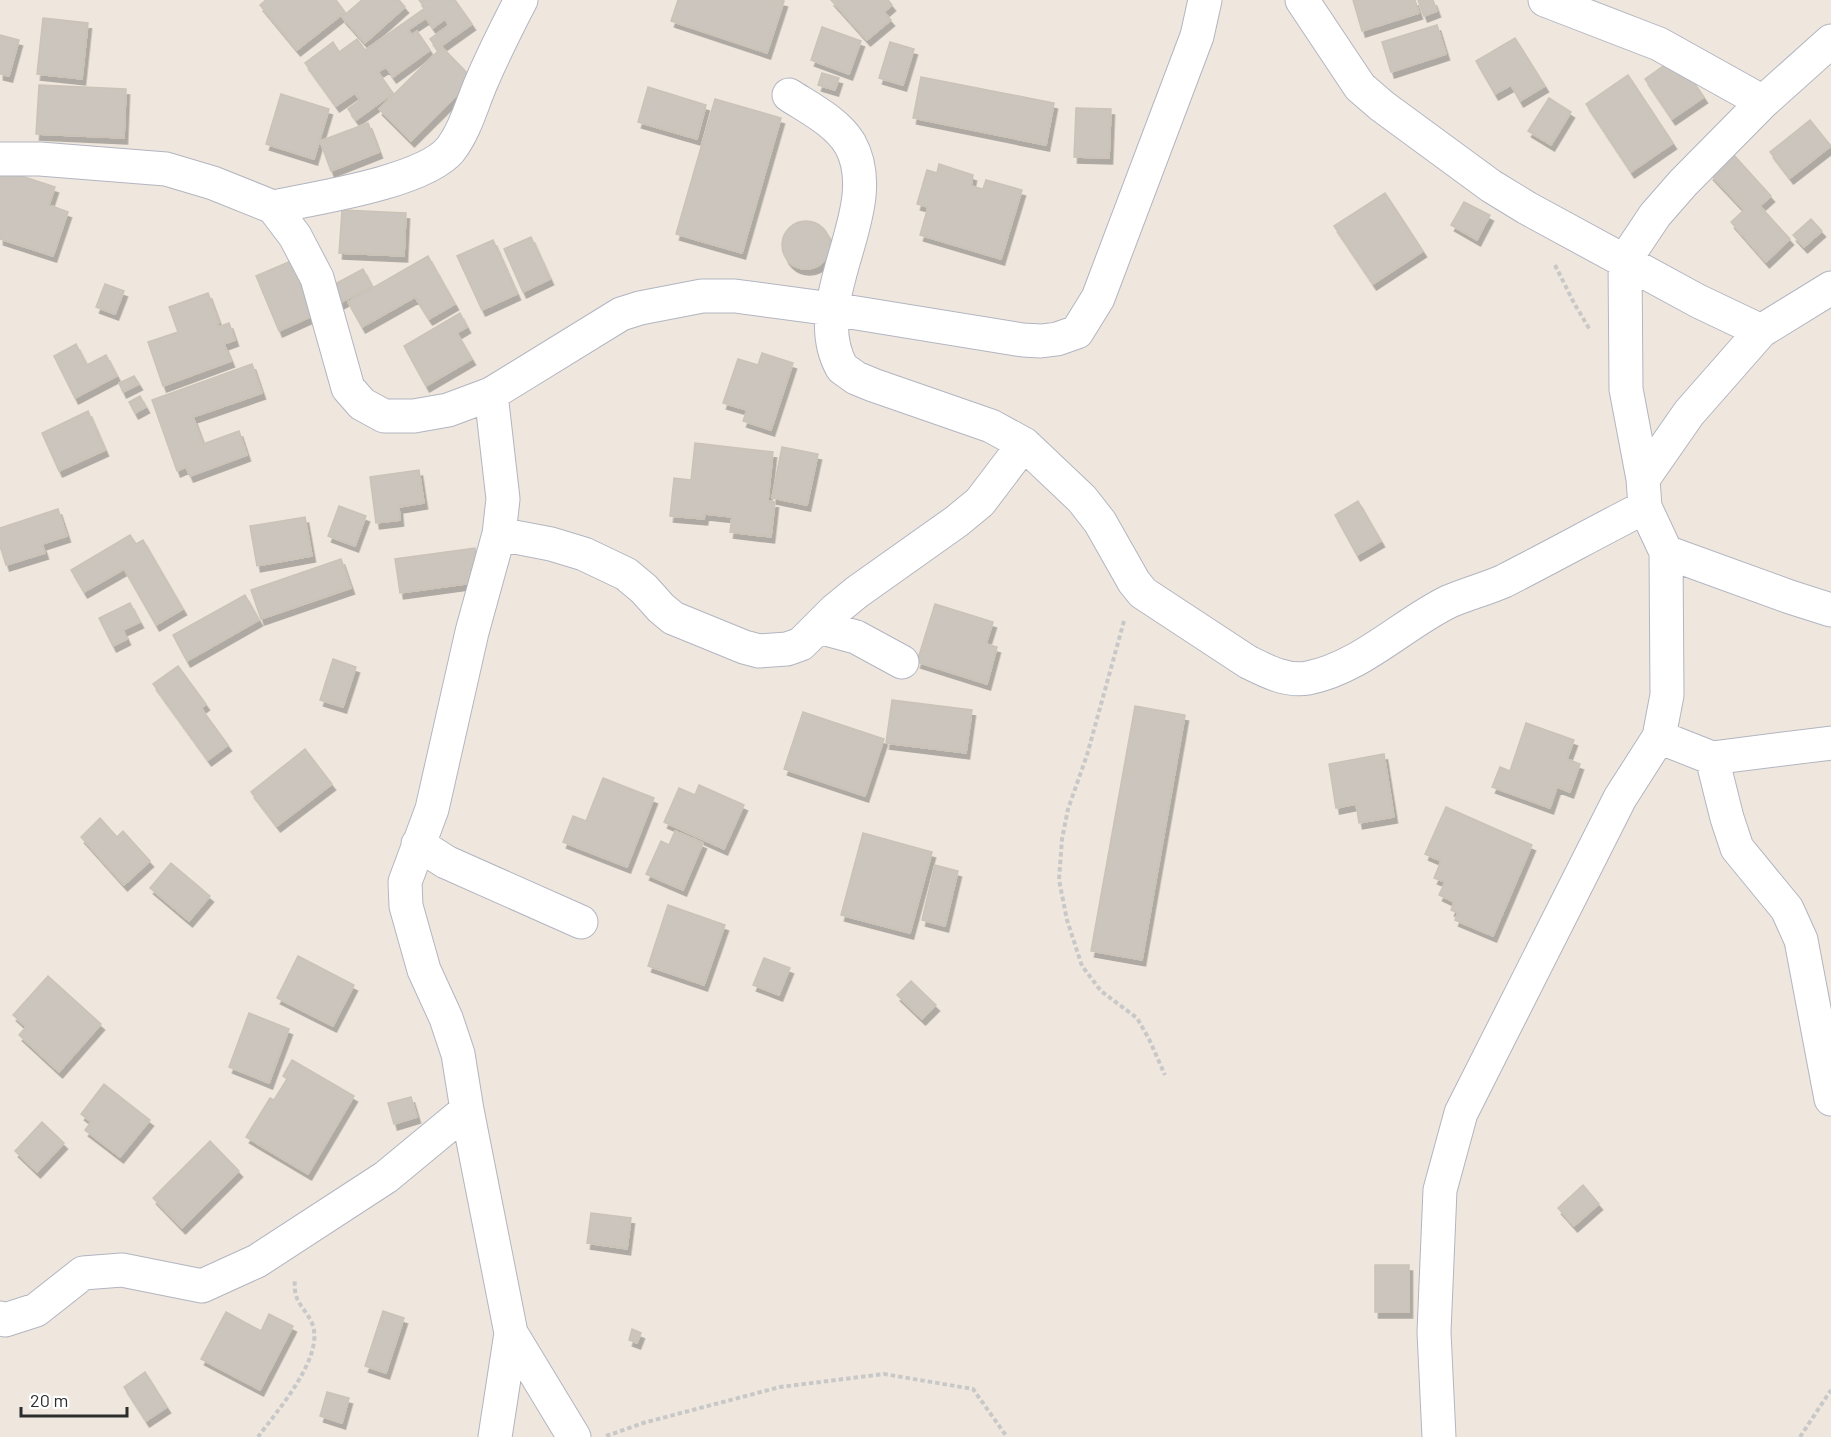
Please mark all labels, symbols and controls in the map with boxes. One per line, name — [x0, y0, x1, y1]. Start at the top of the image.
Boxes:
scale bar — [21, 1380, 128, 1418]
text: 20 m — [30, 1389, 68, 1411]

